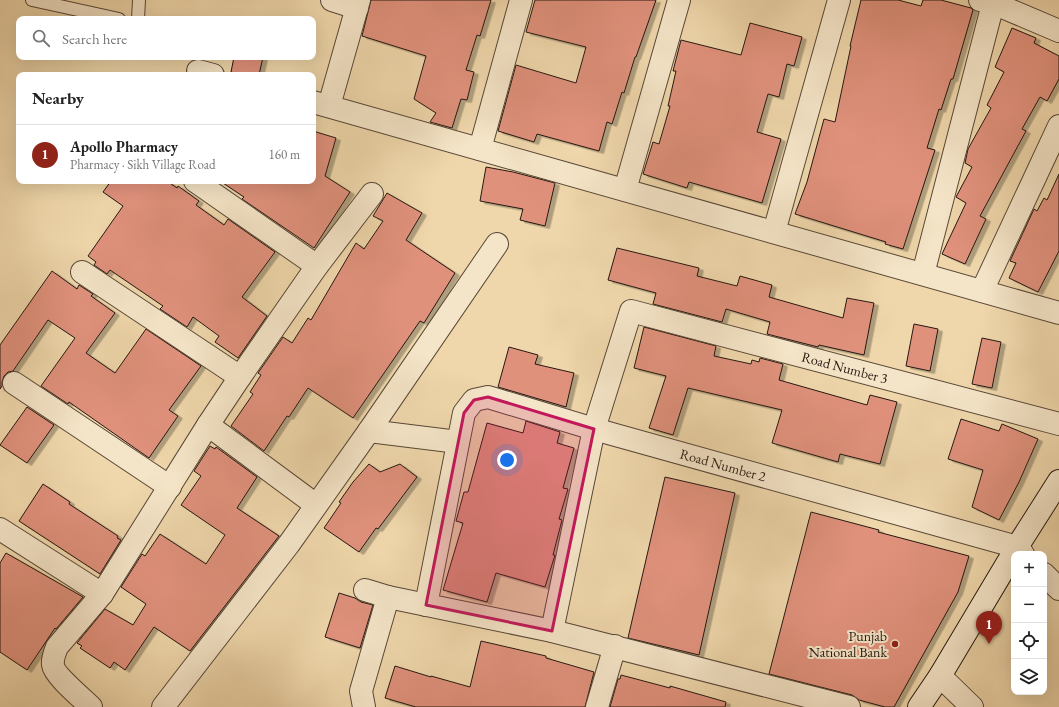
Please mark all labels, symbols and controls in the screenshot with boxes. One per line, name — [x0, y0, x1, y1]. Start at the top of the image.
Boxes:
search box — [16, 16, 316, 60]
icon: search — [30, 27, 52, 49]
text: Search here — [62, 29, 127, 48]
text: Nearby — [32, 87, 84, 109]
text: Apollo Pharmacy — [70, 137, 178, 156]
text: 1 — [42, 146, 48, 163]
text: 160 m — [269, 146, 300, 163]
text: Pharmacy · Sikh Village Road — [70, 156, 215, 173]
street label: Road Number 3 — [800, 347, 890, 387]
street label: Road Number 2 — [678, 444, 768, 486]
your location — [497, 450, 517, 470]
map controls — [1011, 551, 1047, 695]
button: + — [1011, 551, 1047, 587]
button: − — [1011, 587, 1047, 623]
pin: 1 — [976, 611, 1002, 644]
button: locate — [1011, 623, 1047, 659]
place label: Punjab National Bank — [809, 627, 887, 661]
marker: Punjab National Bank — [890, 639, 900, 649]
button: layers — [1011, 659, 1047, 695]

